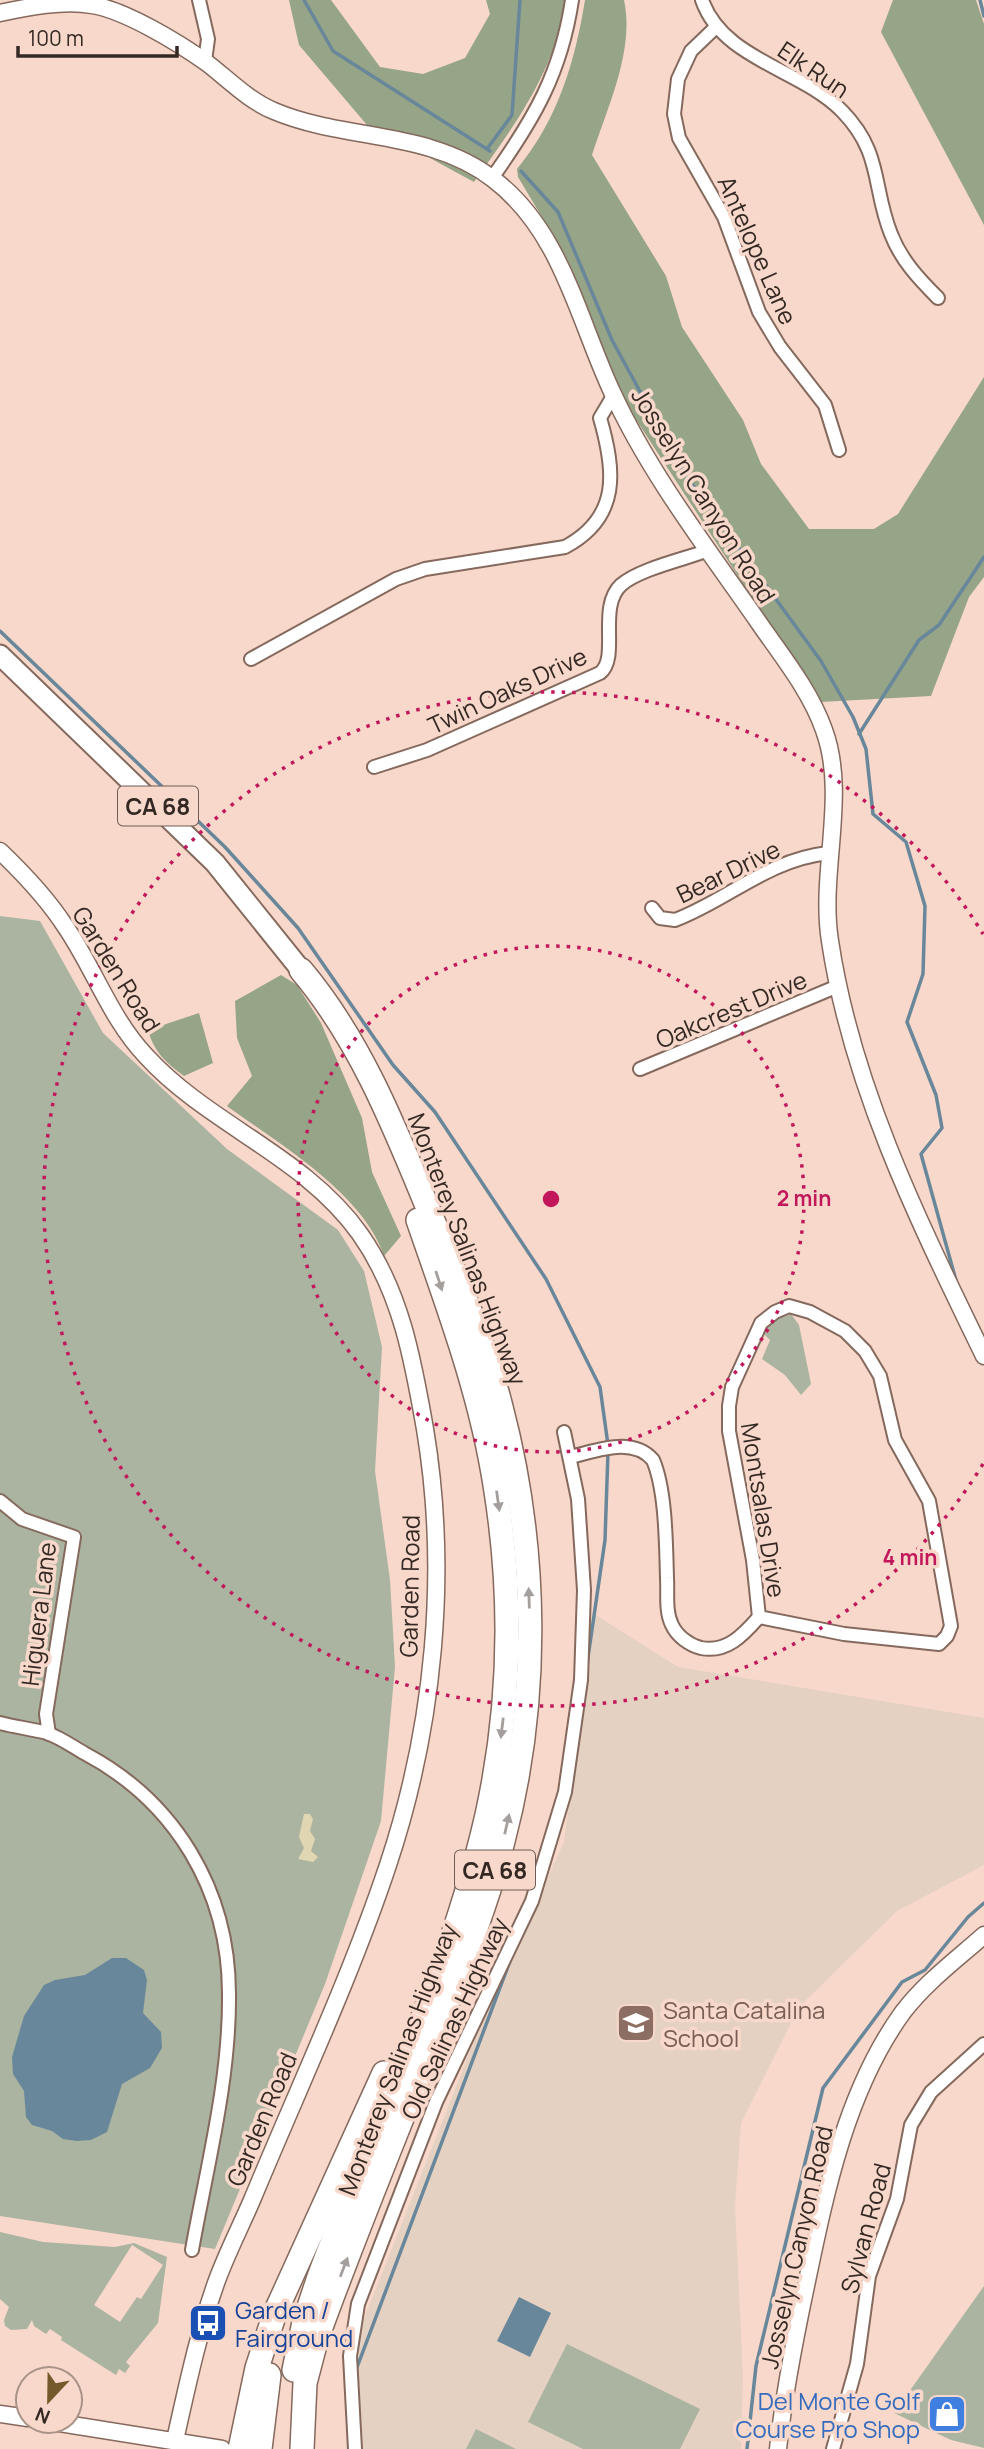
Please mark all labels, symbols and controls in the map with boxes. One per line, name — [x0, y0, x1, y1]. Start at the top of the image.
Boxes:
scale bar — [18, 14, 177, 58]
text: 100 m — [28, 24, 84, 52]
street label: Elk Run — [772, 33, 856, 105]
street label: Antelope Lane — [711, 171, 805, 329]
street label: Josselyn Canyon Road — [624, 381, 784, 609]
street label: Twin Oaks Drive — [422, 639, 592, 741]
road number: CA 68 — [118, 786, 198, 826]
street label: Bear Drive — [671, 832, 785, 910]
street label: Garden Road — [65, 900, 169, 1038]
street label: Oakcrest Drive — [650, 962, 812, 1056]
street label: Monterey Salinas Highway — [401, 1108, 535, 1390]
text: 2 min — [777, 1184, 831, 1212]
centre of rings — [539, 1187, 563, 1211]
one-way arrow — [434, 1271, 445, 1292]
street label: Montsalas Drive — [734, 1420, 794, 1600]
one-way arrow — [493, 1490, 504, 1512]
street label: Garden Road — [391, 1514, 427, 1658]
street label: Higuera Lane — [13, 1540, 63, 1688]
text: 4 min — [883, 1543, 937, 1571]
one-way arrow — [523, 1587, 534, 1609]
one-way arrow — [496, 1717, 507, 1739]
one-way arrow — [502, 1813, 513, 1835]
road number: CA 68 — [455, 1851, 535, 1890]
street label: Old Salinas Highway — [393, 1911, 516, 2125]
street label: Monterey Salinas Highway — [330, 1918, 464, 2200]
place label: Santa Catalina School — [663, 1993, 825, 2054]
school or university icon: Santa Catalina School — [615, 2002, 657, 2044]
street label: Garden Road — [218, 2047, 304, 2191]
street label: Josselyn Canyon Road — [752, 2122, 840, 2372]
street label: Sylvan Road — [832, 2159, 898, 2297]
one-way arrow — [339, 2256, 350, 2277]
place label: Garden / Fairground — [235, 2293, 353, 2354]
bus stop icon: Garden / Fairground — [187, 2302, 229, 2344]
north arrow — [14, 2365, 84, 2435]
place label: Del Monte Golf Course Pro Shop — [735, 2384, 920, 2445]
shop icon: Del Monte Golf Course Pro Shop — [926, 2393, 968, 2435]
text: N — [31, 2401, 54, 2430]

